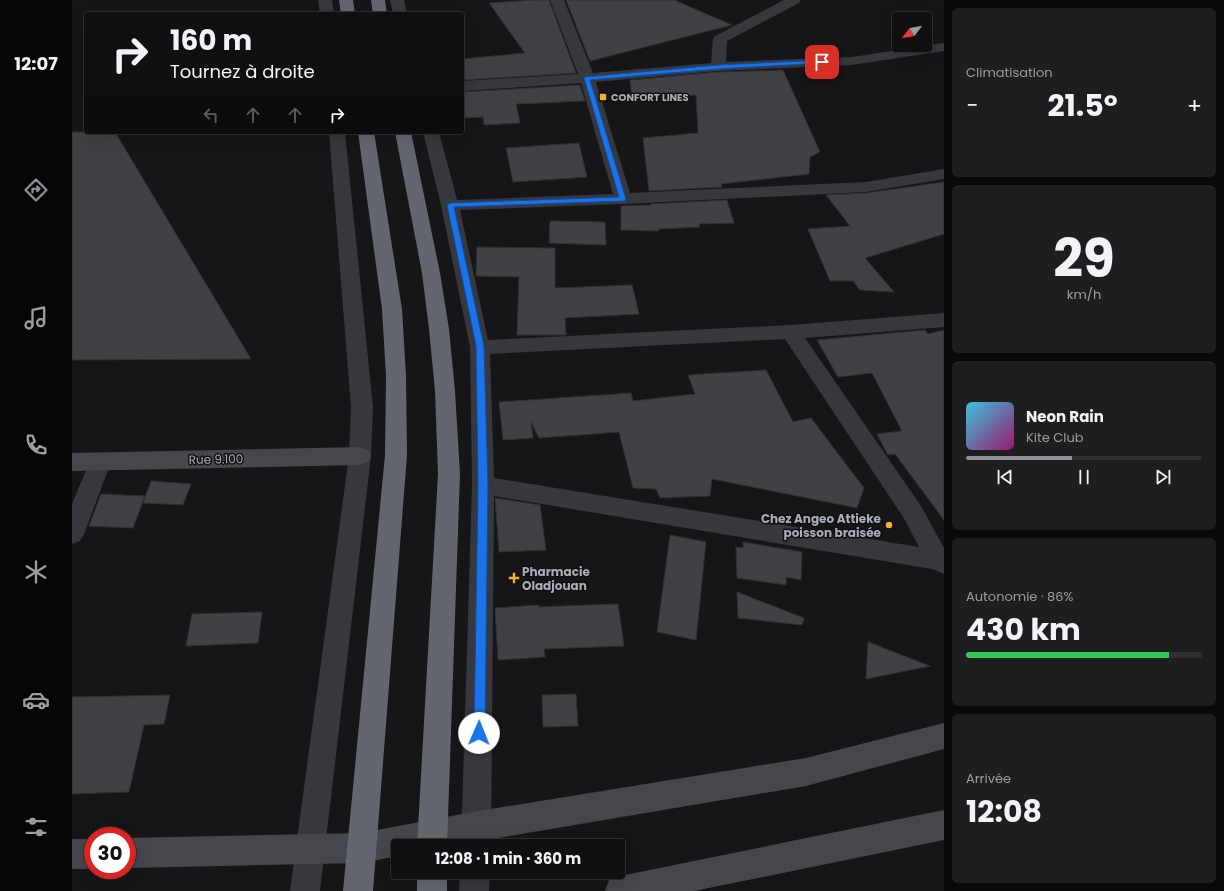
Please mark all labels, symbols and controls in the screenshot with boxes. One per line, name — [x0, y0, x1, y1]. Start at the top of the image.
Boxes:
north arrow — [892, 12, 932, 52]
map controls — [892, 12, 932, 52]
text: 160 m — [170, 21, 252, 60]
icon: right — [104, 28, 156, 80]
pin — [805, 45, 839, 79]
text: 12:07 — [14, 51, 58, 76]
icon: arrive — [811, 51, 833, 73]
text: Tournez à droite — [170, 59, 315, 84]
text: Climatisation — [966, 63, 1053, 82]
text: 21.5° — [1047, 84, 1118, 127]
place label: CONFORT LINES — [611, 90, 689, 105]
text: − — [966, 90, 978, 121]
text: + — [1187, 90, 1202, 121]
marker: CONFORT LINES — [598, 92, 608, 102]
icon: left — [200, 104, 222, 126]
icon: ahead — [242, 104, 264, 126]
icon: ahead — [284, 104, 306, 126]
icon: right — [326, 104, 348, 126]
icon: directions — [22, 176, 50, 204]
text: 29 — [1053, 222, 1115, 295]
text: km/h — [1067, 285, 1101, 304]
icon: music — [22, 304, 50, 332]
text: Neon Rain — [1026, 406, 1104, 427]
text: Kite Club — [1026, 428, 1084, 447]
icon: phone — [22, 431, 50, 459]
street label: Rue 9.100 — [189, 450, 243, 468]
icon: previous — [994, 466, 1016, 488]
icon: pause — [1073, 466, 1095, 488]
icon: next — [1152, 466, 1174, 488]
place label: Chez Angeo Attieke poisson braisée — [761, 510, 882, 541]
marker: Chez Angeo Attieke poisson braisée — [884, 520, 894, 530]
icon: climate — [22, 558, 50, 586]
place label: Pharmacie Oladjouan — [522, 563, 591, 594]
marker: Pharmacie Oladjouan — [509, 573, 519, 583]
text: Autonomie · 86% — [966, 587, 1073, 606]
text: 430 km — [966, 608, 1081, 651]
icon: car — [22, 686, 50, 714]
position arrow — [458, 712, 500, 754]
text: Arrivée — [966, 769, 1011, 788]
text: 12:08 — [966, 790, 1042, 833]
icon: filters — [22, 813, 50, 841]
speed limit sign: 30 — [84, 827, 136, 879]
text: 12:08 · 1 min · 360 m — [435, 848, 581, 869]

